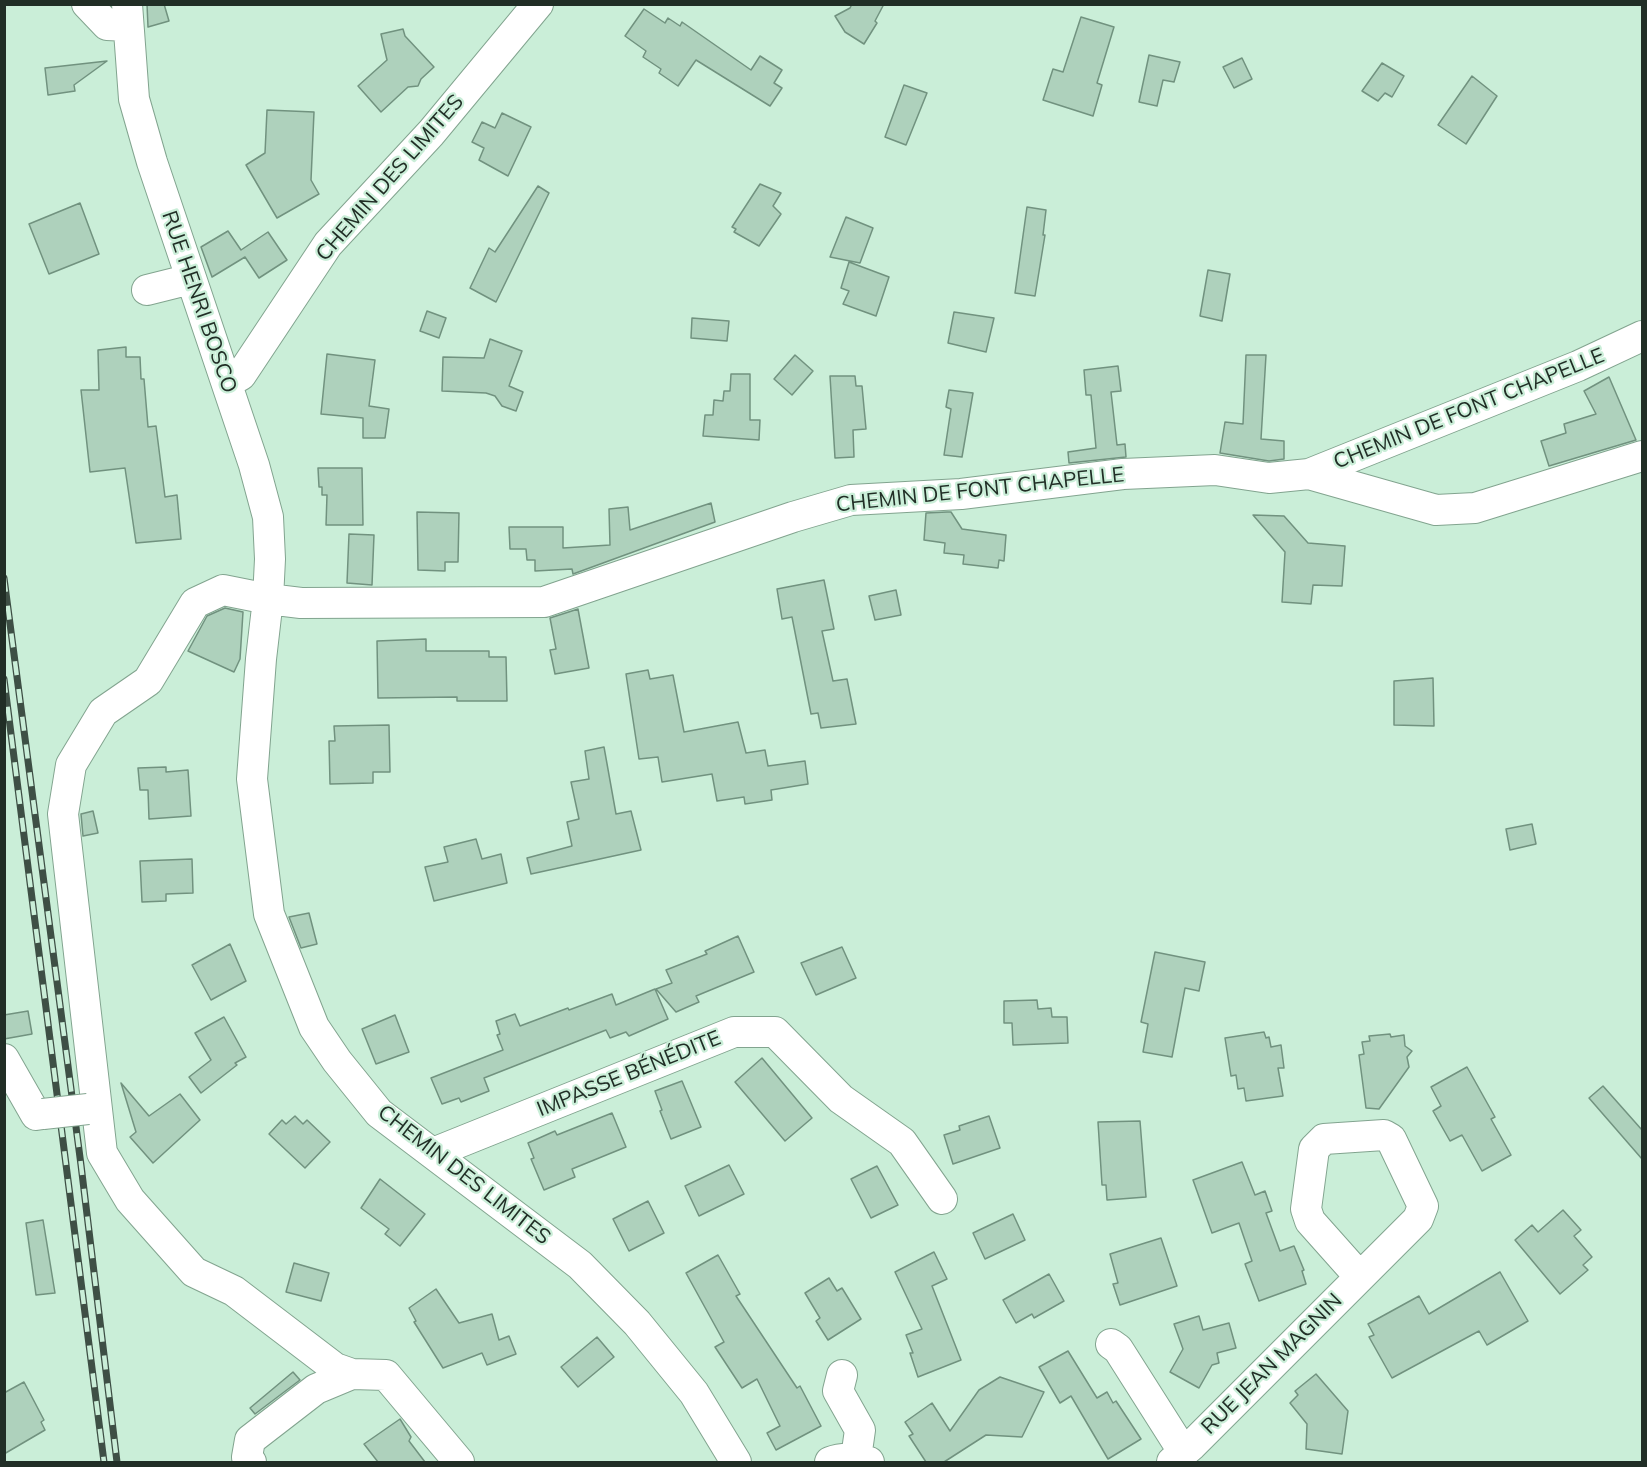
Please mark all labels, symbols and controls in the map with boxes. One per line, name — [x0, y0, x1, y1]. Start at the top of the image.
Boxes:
street label: CHEMIN DES LIMITES — [311, 90, 469, 266]
street label: RUE HENRI BOSCO — [156, 208, 242, 396]
street label: CHEMIN DE FONT CHAPELLE — [1330, 343, 1608, 475]
street label: CHEMIN DE FONT CHAPELLE — [835, 462, 1125, 518]
street label: IMPASSE BÉNÉDITE — [534, 1026, 724, 1122]
street label: CHEMIN DES LIMITES — [373, 1100, 555, 1250]
street label: RUE JEAN MAGNIN — [1196, 1288, 1348, 1440]

